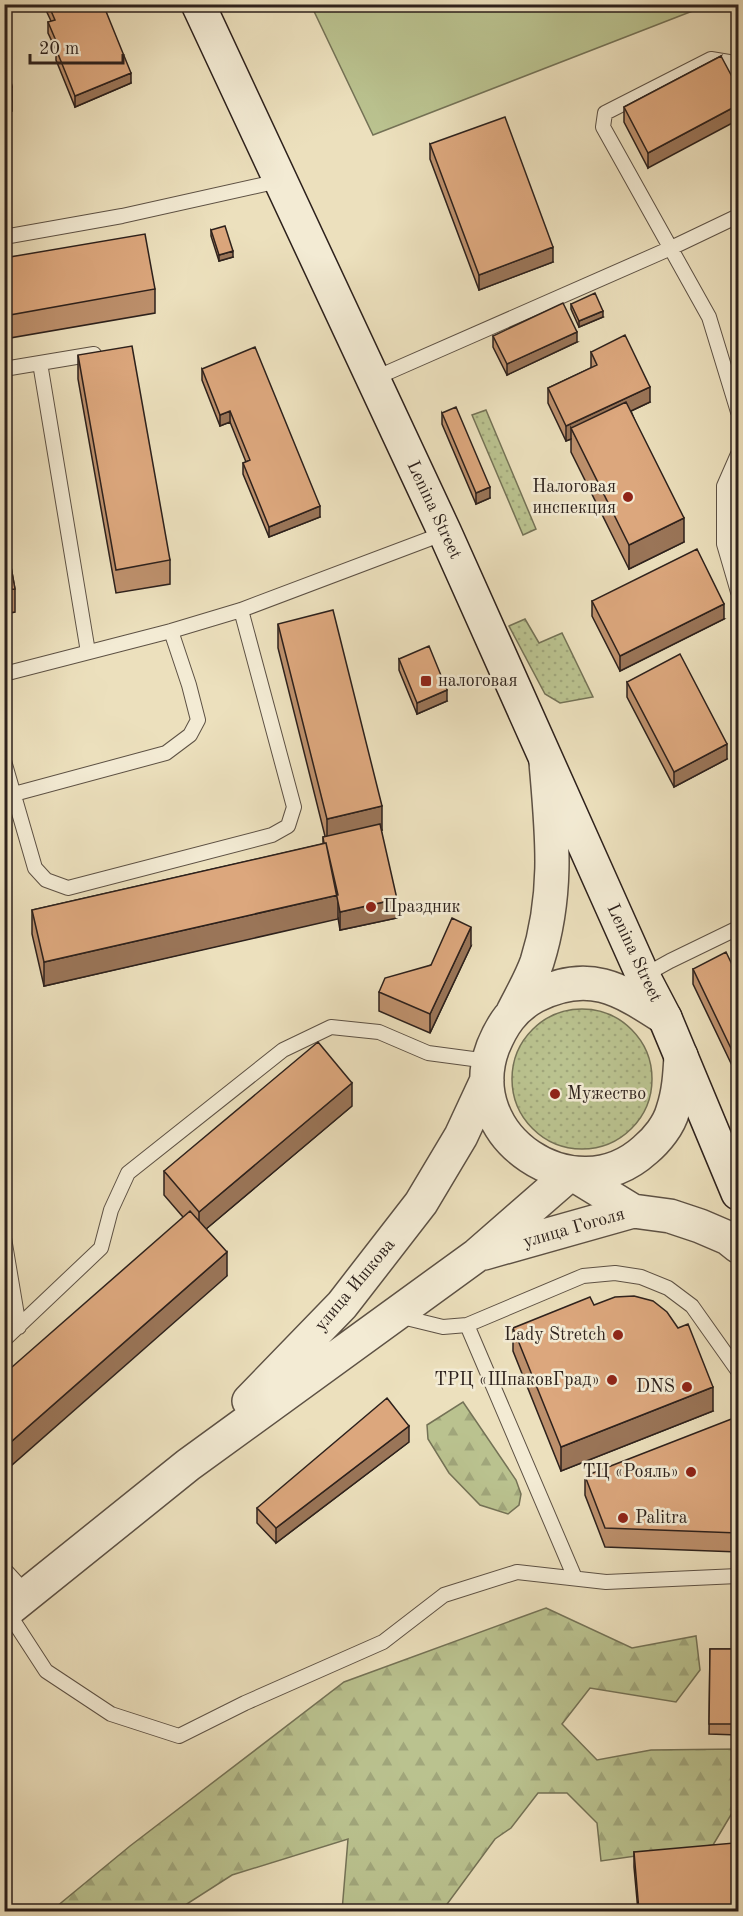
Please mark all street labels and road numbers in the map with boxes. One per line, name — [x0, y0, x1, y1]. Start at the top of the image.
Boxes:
street label: Lenina Street — [403, 458, 465, 562]
street label: Lenina Street — [603, 901, 665, 1005]
street label: улица Гоголя — [521, 1205, 627, 1251]
street label: улица Ишкова — [311, 1235, 399, 1335]

